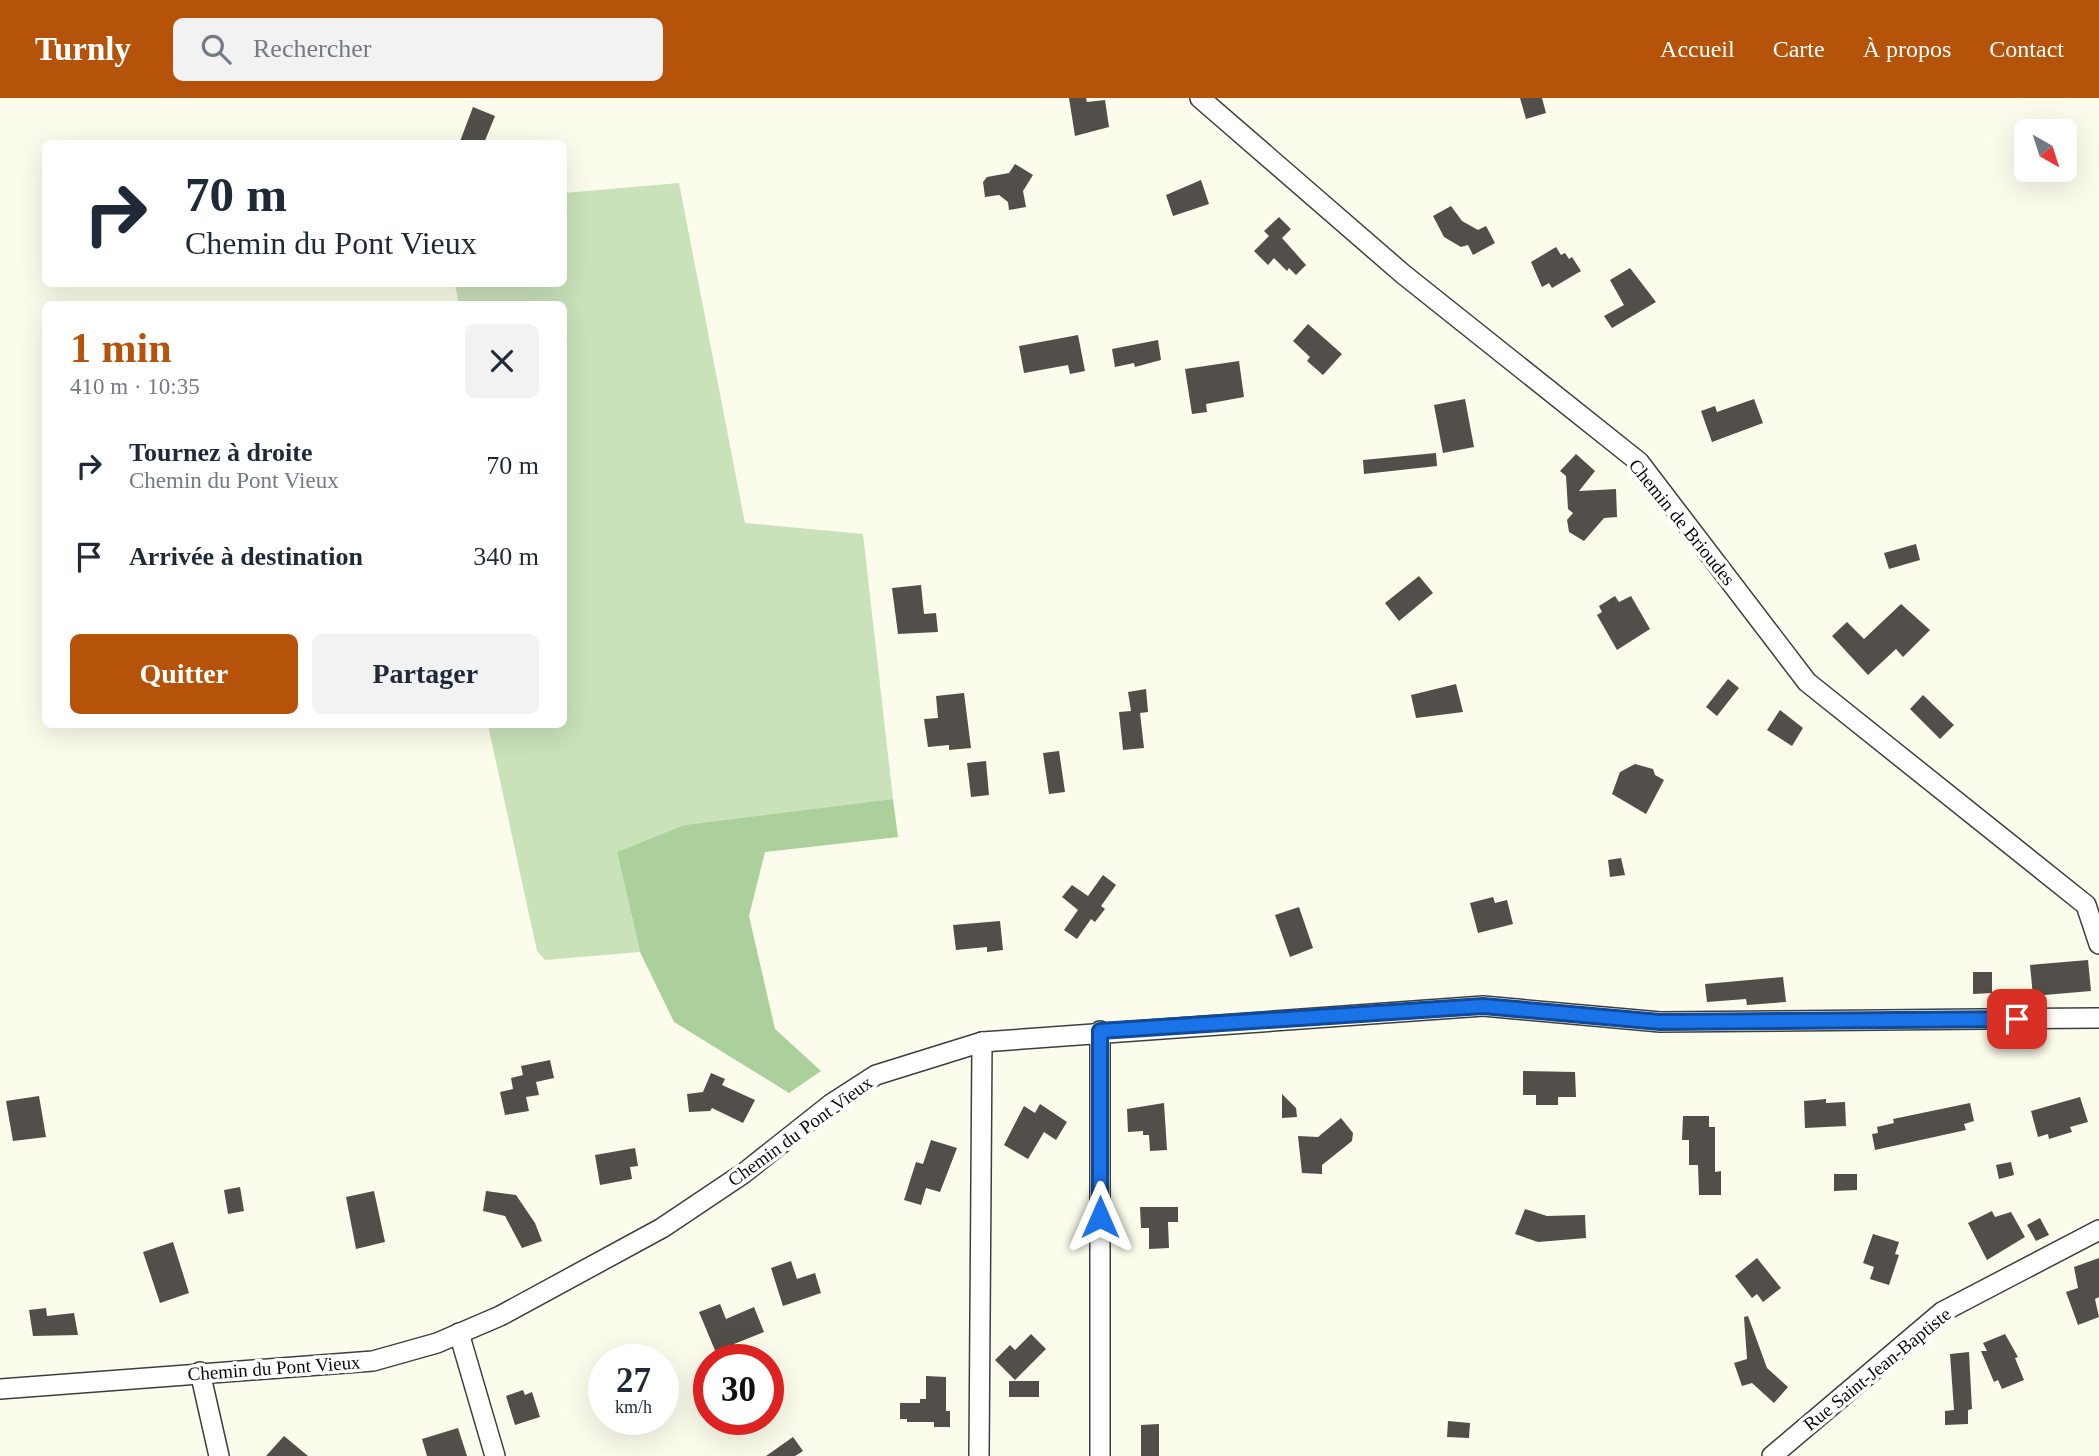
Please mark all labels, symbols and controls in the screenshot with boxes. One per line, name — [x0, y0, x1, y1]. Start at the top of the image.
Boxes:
search box — [173, 18, 663, 81]
icon: search — [197, 30, 235, 68]
text: Turnly — [35, 31, 131, 67]
text: Rechercher — [253, 34, 371, 63]
text: Accueil — [1660, 36, 1735, 62]
text: Carte — [1773, 36, 1825, 62]
text: À propos — [1863, 36, 1951, 62]
text: Contact — [1989, 36, 2064, 62]
north arrow — [2014, 119, 2077, 182]
map controls — [2014, 119, 2077, 182]
text: 70 m — [185, 167, 287, 222]
icon: right — [70, 168, 161, 259]
text: Chemin du Pont Vieux — [185, 225, 477, 261]
button: close — [465, 324, 539, 398]
text: 1 min — [70, 325, 172, 371]
text: 410 m · 10:35 — [70, 374, 200, 399]
text: Tournez à droite — [129, 438, 312, 467]
icon: right — [70, 447, 108, 485]
text: 70 m — [486, 451, 539, 480]
street label: Chemin de Brioudes — [1625, 455, 1739, 589]
text: Chemin du Pont Vieux — [129, 468, 339, 493]
icon: arrive — [70, 538, 108, 576]
text: Arrivée à destination — [129, 542, 363, 571]
text: 340 m — [473, 542, 539, 571]
button: Quitter — [70, 634, 298, 714]
button: Partager — [312, 634, 539, 714]
pin — [1987, 989, 2047, 1049]
icon: arrive — [1998, 1000, 2036, 1038]
street label: Chemin du Pont Vieux — [724, 1071, 877, 1190]
position arrow — [1063, 1180, 1137, 1254]
street label: Rue Saint-Jean-Baptiste — [1799, 1303, 1955, 1435]
speed limit sign: 30 — [693, 1344, 784, 1435]
street label: Chemin du Pont Vieux — [187, 1351, 362, 1385]
text: 27 — [616, 1361, 651, 1400]
text: km/h — [615, 1397, 652, 1417]

